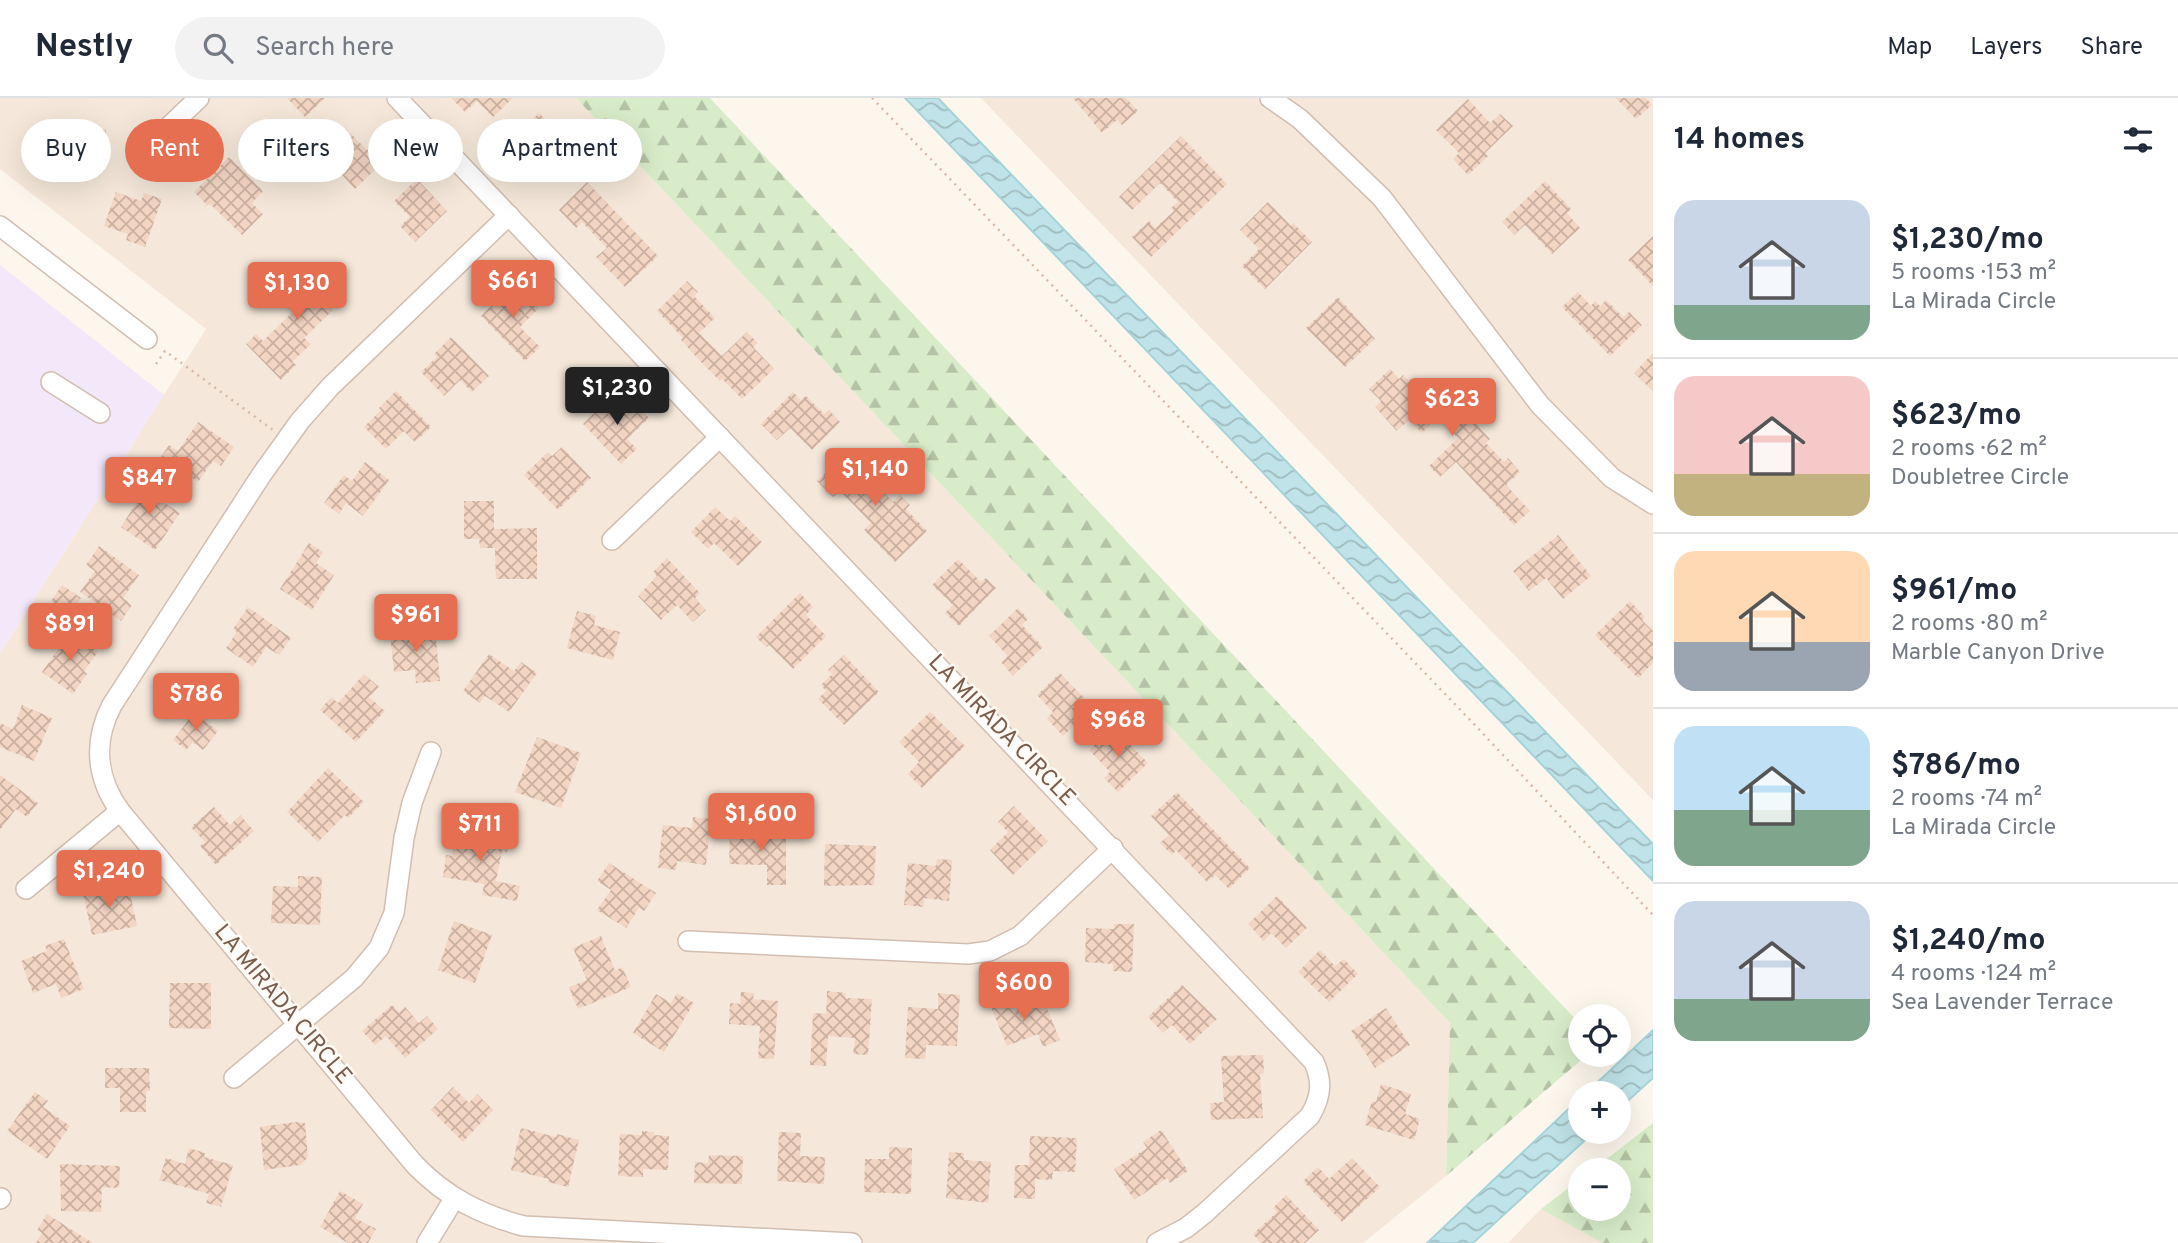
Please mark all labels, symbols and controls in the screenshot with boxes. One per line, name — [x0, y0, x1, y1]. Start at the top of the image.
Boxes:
search box — [175, 17, 665, 80]
text: Nestly — [35, 27, 133, 69]
icon: search — [199, 29, 237, 67]
text: Search here — [255, 32, 394, 65]
text: Map — [1887, 33, 1932, 63]
text: Layers — [1970, 33, 2042, 63]
text: Share — [2080, 33, 2143, 63]
chip: Buy — [21, 119, 111, 182]
chip: Rent — [125, 119, 224, 182]
chip: Filters — [238, 119, 354, 182]
chip: New — [368, 119, 463, 182]
chip: Apartment — [477, 119, 642, 182]
icon: filters — [2119, 121, 2157, 159]
text: 14 homes — [1674, 122, 1805, 159]
text: $1,230/mo — [1891, 222, 2044, 259]
icon: home — [1730, 228, 1814, 312]
text: 5 rooms · 153 m² — [1891, 259, 2056, 288]
pin: $661 — [472, 260, 554, 320]
pin: $1,130 — [240, 262, 354, 322]
text: $661 — [487, 268, 539, 297]
text: $1,130 — [264, 270, 330, 299]
text: La Mirada Circle — [1891, 288, 2056, 317]
pin: $1,230 — [560, 368, 674, 427]
text: $1,230 — [581, 375, 653, 404]
pin: $623 — [1411, 378, 1493, 438]
text: $623 — [1424, 386, 1480, 415]
text: $623/mo — [1891, 398, 2021, 435]
icon: home — [1730, 404, 1814, 488]
text: 2 rooms · 62 m² — [1891, 435, 2047, 464]
pin: $1,140 — [818, 448, 932, 508]
text: $1,140 — [841, 456, 909, 485]
pin: $847 — [108, 458, 190, 517]
text: Doubletree Circle — [1891, 464, 2069, 493]
text: $847 — [121, 465, 177, 494]
text: $961/mo — [1891, 573, 2017, 610]
icon: home — [1730, 579, 1814, 663]
pin: $961 — [375, 594, 457, 654]
text: $961 — [390, 602, 442, 631]
pin: $891 — [29, 603, 111, 663]
text: 2 rooms · 80 m² — [1891, 610, 2048, 639]
text: $891 — [44, 611, 96, 640]
text: Marble Canyon Drive — [1891, 639, 2105, 668]
street label: LA MIRADA CIRCLE — [921, 649, 1081, 813]
pin: $786 — [155, 674, 237, 733]
text: $786 — [169, 681, 223, 710]
pin: $968 — [1077, 700, 1159, 759]
text: $968 — [1090, 707, 1146, 736]
text: $786/mo — [1891, 748, 2021, 785]
icon: home — [1730, 754, 1814, 838]
text: 2 rooms · 74 m² — [1891, 785, 2042, 814]
pin: $1,600 — [704, 794, 818, 853]
text: $1,600 — [724, 801, 798, 830]
pin: $711 — [439, 804, 521, 863]
text: $711 — [457, 811, 503, 840]
text: La Mirada Circle — [1891, 814, 2056, 843]
pin: $1,240 — [52, 850, 166, 910]
text: $1,240 — [72, 858, 146, 887]
street label: LA MIRADA CIRCLE — [207, 919, 357, 1091]
text: $1,240/mo — [1891, 923, 2045, 960]
icon: home — [1730, 929, 1814, 1013]
text: 4 rooms · 124 m² — [1891, 960, 2056, 989]
pin: $600 — [983, 962, 1065, 1022]
text: $600 — [995, 970, 1053, 999]
text: Sea Lavender Terrace — [1891, 989, 2113, 1018]
map controls — [1568, 1004, 1631, 1221]
button: locate — [1568, 1004, 1631, 1067]
button: + — [1568, 1081, 1631, 1144]
button: − — [1568, 1158, 1631, 1221]

